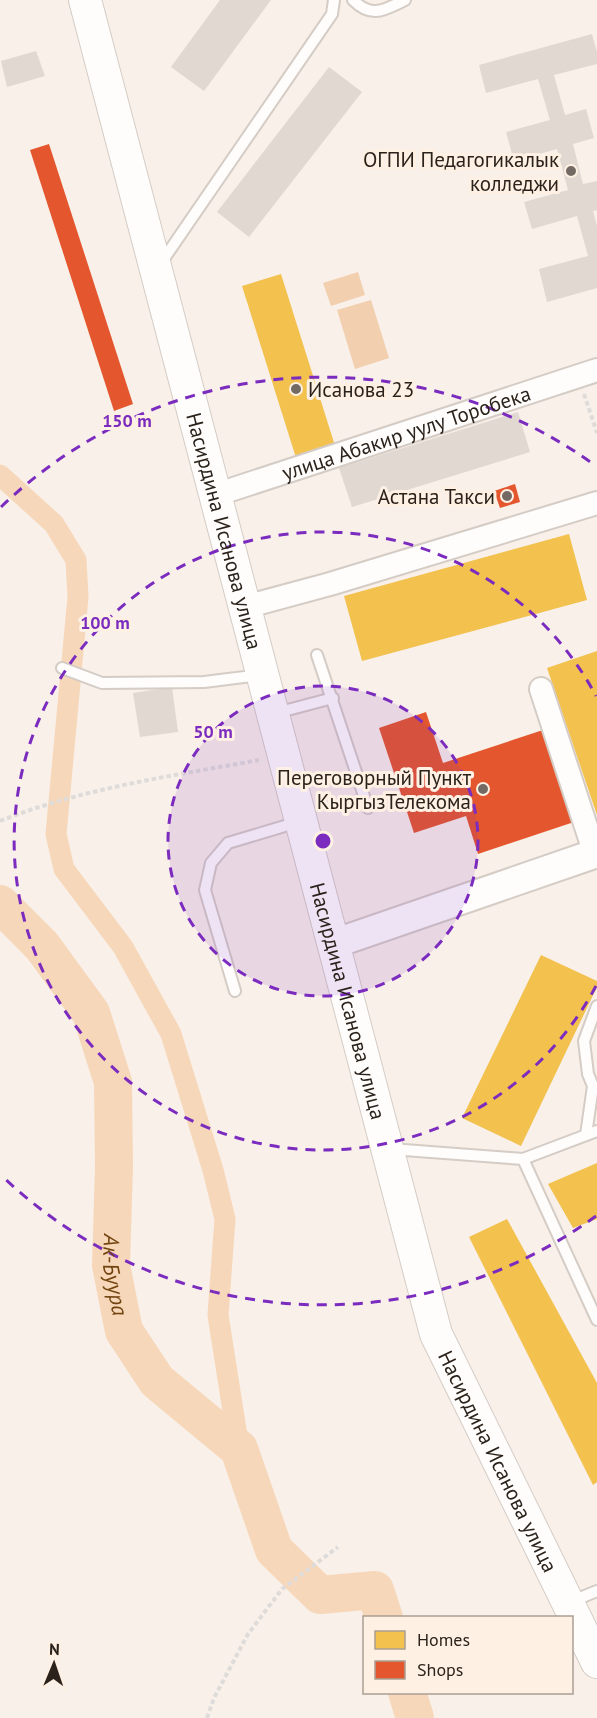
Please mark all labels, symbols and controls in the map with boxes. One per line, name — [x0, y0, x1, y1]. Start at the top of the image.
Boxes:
place label: ОГПИ Педагогикалык колледжи — [363, 146, 559, 197]
marker: ОГПИ Педагогикалык колледжи — [564, 164, 578, 178]
place label: Исанова 23 — [308, 376, 414, 403]
street label: улица Абакир уулу Торобека — [278, 379, 534, 486]
marker: Исанова 23 — [289, 382, 303, 396]
text: 150 m — [102, 409, 152, 432]
street label: Насирдина Исанова улица — [181, 410, 269, 652]
place label: Астана Такси — [378, 483, 495, 510]
marker: Астана Такси — [500, 489, 514, 503]
text: 100 m — [80, 611, 130, 634]
text: 50 m — [193, 720, 233, 743]
place label: Переговорный Пункт КыргызТелекома — [277, 764, 472, 815]
marker: Переговорный Пункт КыргызТелекома — [476, 782, 490, 796]
centre of rings — [313, 831, 333, 851]
street label: Насирдина Исанова улица — [304, 880, 392, 1122]
water label: Ак-Буура — [97, 1233, 135, 1318]
street label: Насирдина Исанова улица — [433, 1346, 564, 1576]
legend — [363, 1616, 573, 1694]
text: Homes — [417, 1628, 470, 1651]
north arrow — [24, 1634, 84, 1694]
text: N — [49, 1639, 60, 1659]
text: Shops — [417, 1658, 463, 1681]

